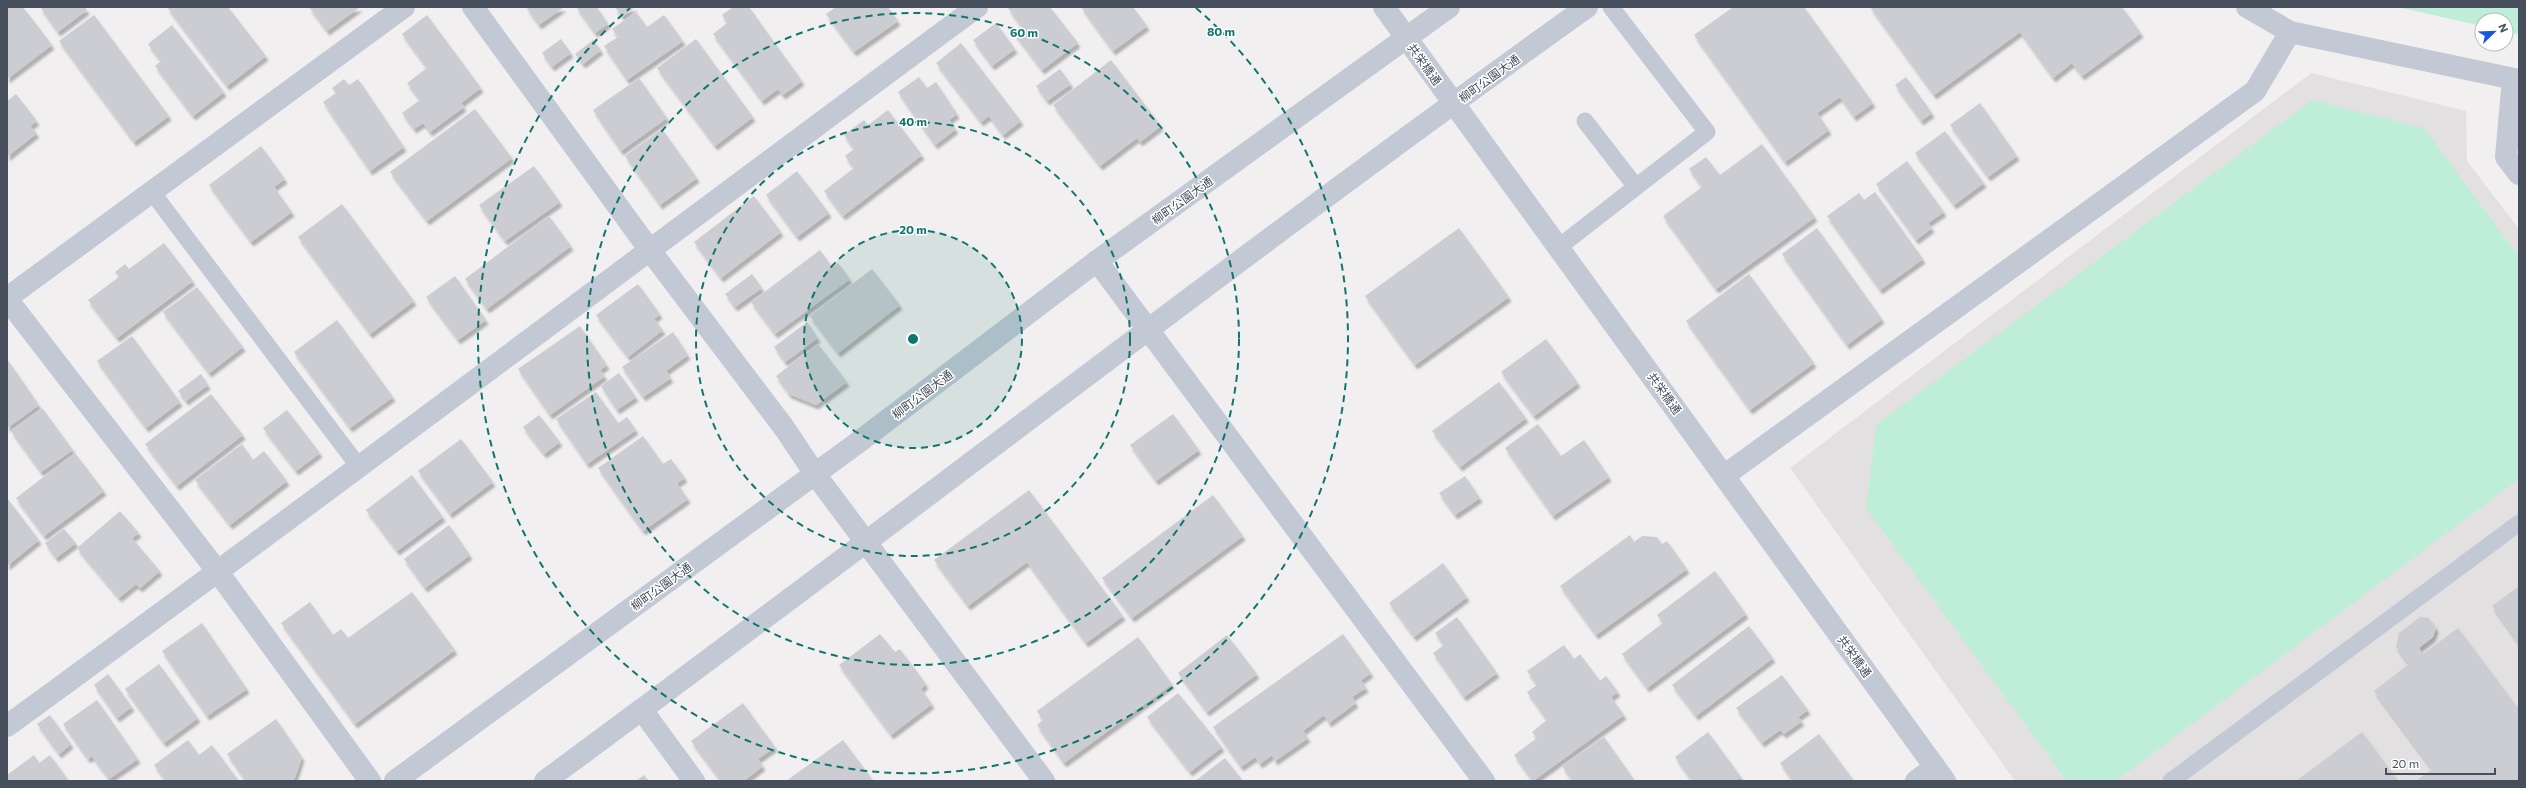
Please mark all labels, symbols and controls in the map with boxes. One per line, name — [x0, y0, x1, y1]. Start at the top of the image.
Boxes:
north arrow — [2474, 12, 2514, 52]
text: N — [2496, 22, 2511, 34]
text: 80 m — [1207, 24, 1235, 38]
text: 60 m — [1010, 25, 1038, 39]
street label: 共栄橋通 — [1405, 40, 1445, 88]
street label: 柳町公園大通 — [1456, 51, 1522, 105]
text: 40 m — [899, 114, 927, 128]
street label: 柳町公園大通 — [1149, 173, 1215, 227]
text: 20 m — [899, 222, 927, 236]
centre of rings — [906, 332, 920, 346]
street label: 柳町公園大通 — [889, 367, 955, 421]
street label: 共栄橋通 — [1645, 369, 1685, 417]
street label: 柳町公園大通 — [628, 559, 694, 613]
street label: 共栄橋通 — [1835, 632, 1875, 680]
scale bar — [2386, 750, 2495, 776]
text: 20 m — [2392, 756, 2419, 770]

